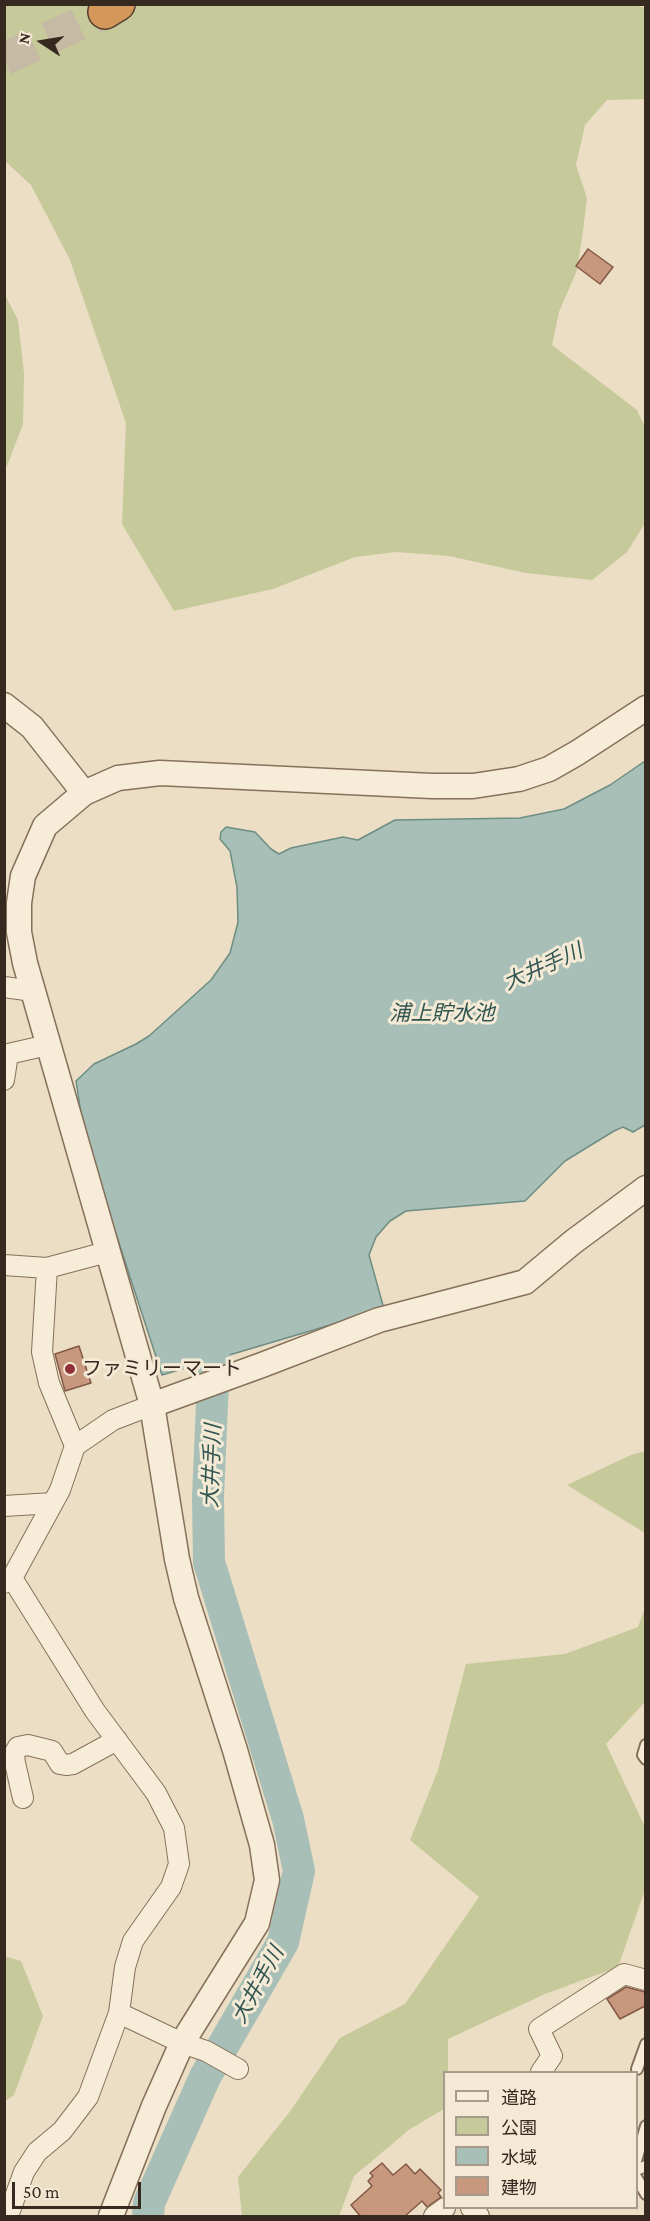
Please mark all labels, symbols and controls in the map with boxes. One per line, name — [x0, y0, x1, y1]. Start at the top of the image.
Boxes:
north arrow — [12, 12, 72, 72]
text: N — [14, 31, 33, 45]
water label: 大井手川 — [500, 938, 586, 996]
water label: 浦上貯水池 — [390, 1001, 494, 1027]
place label: ファミリーマート — [82, 1357, 242, 1381]
marker: ファミリーマート — [63, 1362, 77, 1376]
water label: 大井手川 — [198, 1424, 226, 1508]
water label: 大井手川 — [227, 1942, 289, 2028]
legend — [443, 2071, 638, 2209]
text: 道路 — [501, 2088, 537, 2108]
text: 公園 — [501, 2118, 537, 2138]
text: 水域 — [501, 2148, 537, 2168]
scale bar — [15, 2170, 144, 2208]
text: 建物 — [501, 2178, 537, 2198]
text: 50 m — [23, 2182, 60, 2202]

